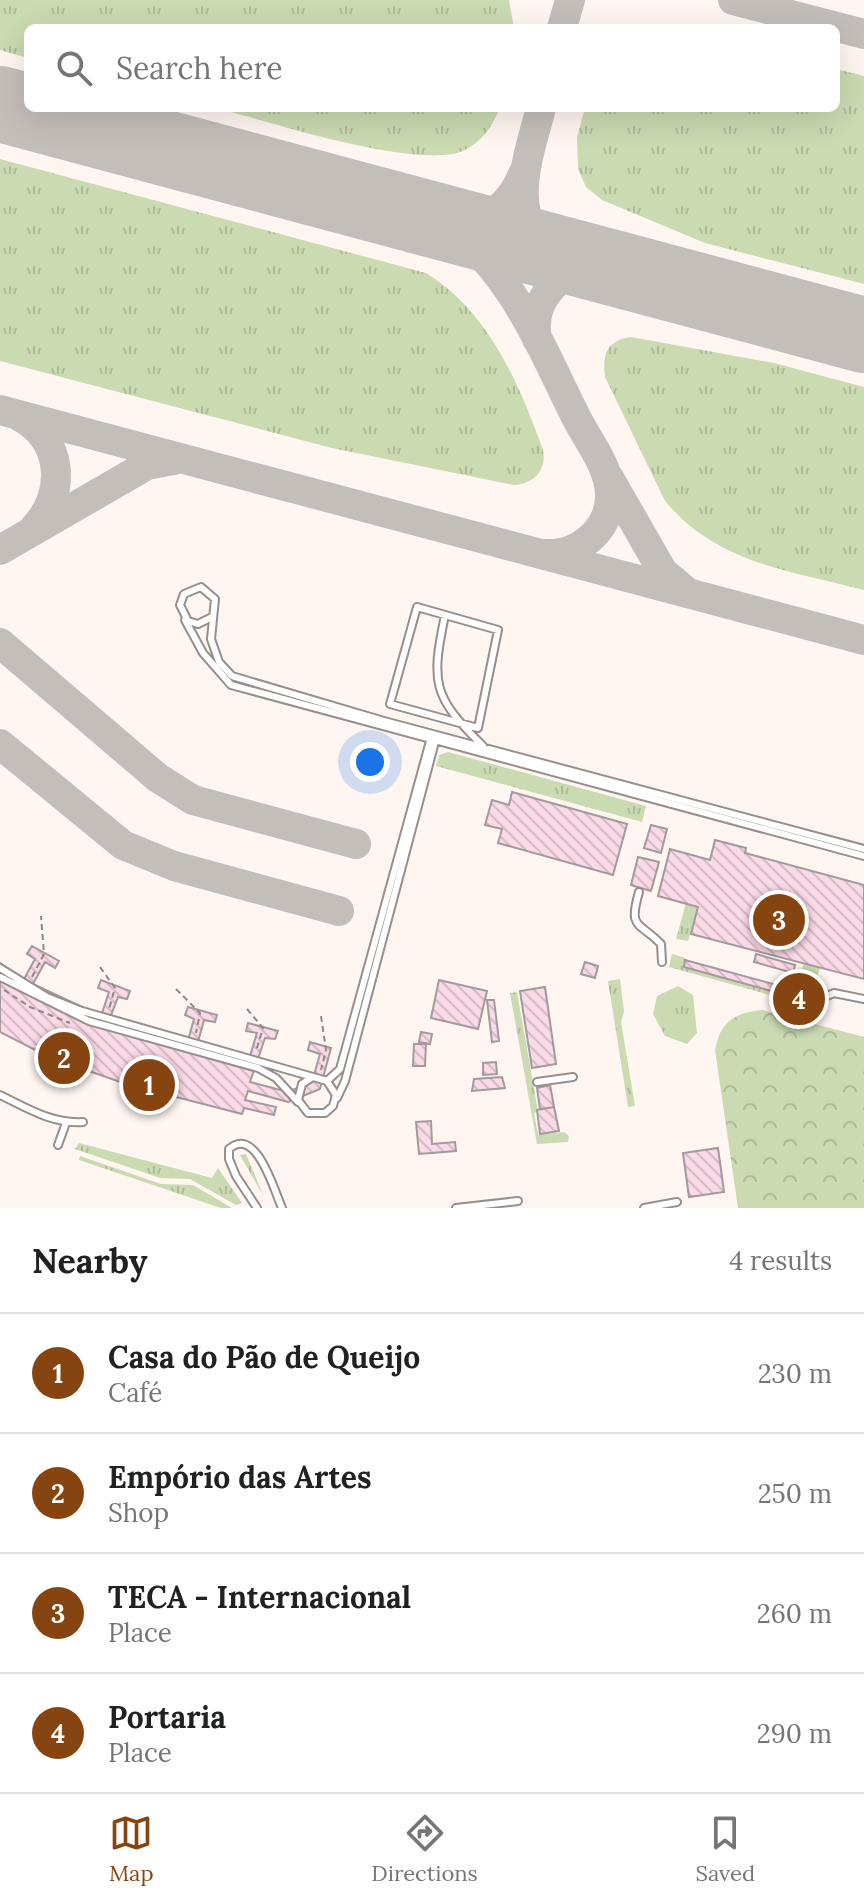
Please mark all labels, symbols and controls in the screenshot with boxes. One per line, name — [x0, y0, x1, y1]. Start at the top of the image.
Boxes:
search box — [24, 24, 840, 112]
icon: search — [52, 46, 96, 90]
text: Search here — [116, 49, 283, 87]
your location — [350, 742, 390, 782]
pin: 3 — [753, 890, 805, 950]
pin: 4 — [773, 969, 825, 1029]
pin: 2 — [38, 1028, 90, 1088]
pin: 1 — [123, 1055, 175, 1115]
text: Nearby — [32, 1239, 148, 1282]
text: 4 results — [729, 1244, 832, 1277]
text: Casa do Pão de Queijo — [108, 1338, 420, 1376]
text: 1 — [53, 1357, 63, 1390]
text: 230 m — [758, 1357, 832, 1390]
text: Café — [108, 1376, 162, 1409]
text: Empório das Artes — [108, 1458, 372, 1496]
text: 2 — [51, 1477, 65, 1510]
text: 250 m — [758, 1477, 832, 1510]
text: Shop — [108, 1496, 169, 1529]
text: TECA - Internacional — [108, 1578, 411, 1616]
text: 3 — [51, 1597, 65, 1630]
text: 260 m — [757, 1597, 832, 1630]
text: Place — [108, 1616, 172, 1649]
text: Portaria — [108, 1698, 226, 1736]
text: 4 — [51, 1717, 65, 1750]
text: 290 m — [757, 1717, 832, 1750]
text: Place — [108, 1736, 172, 1769]
tab: Map — [109, 1811, 154, 1887]
tab: Directions — [371, 1811, 478, 1887]
tab: Saved — [696, 1811, 755, 1887]

